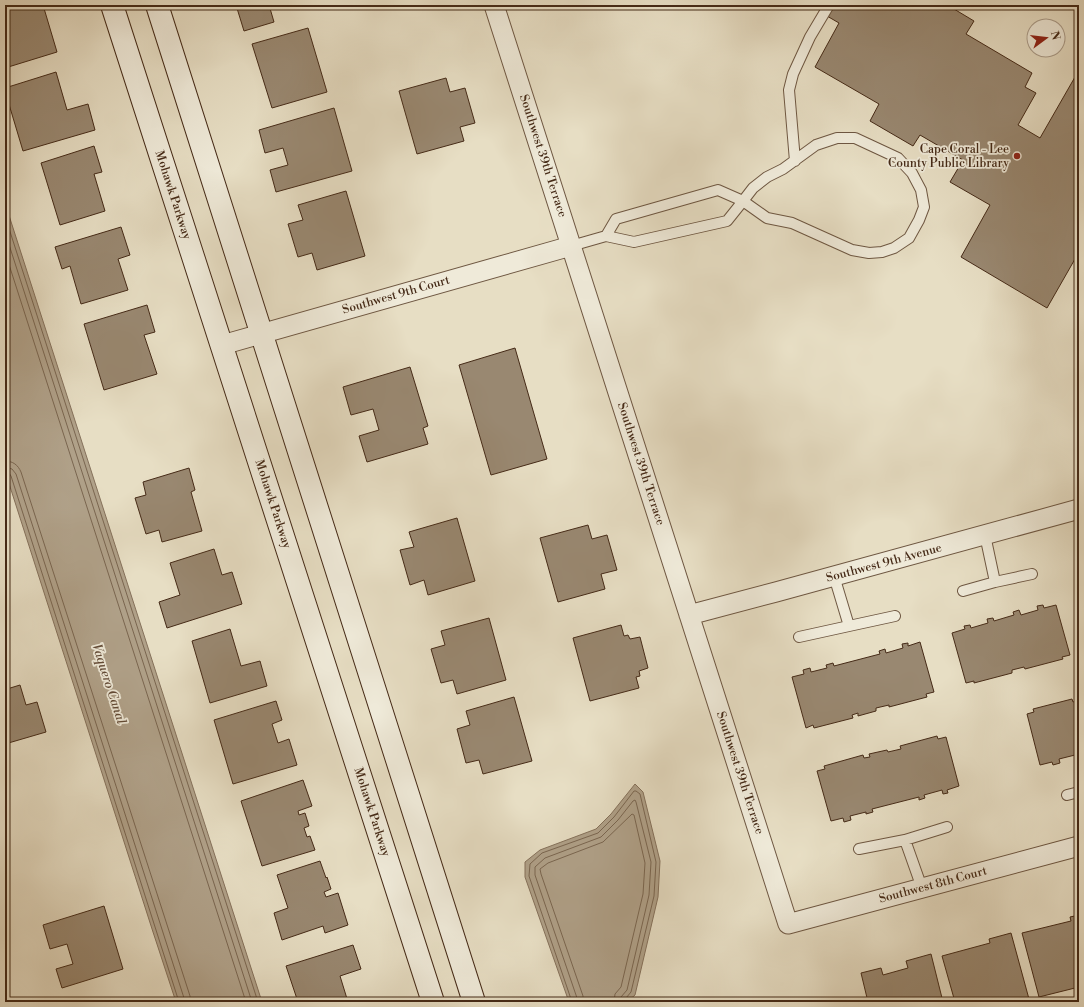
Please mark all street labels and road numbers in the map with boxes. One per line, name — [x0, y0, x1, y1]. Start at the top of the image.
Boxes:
street label: Southwest 39th Terrace — [516, 93, 570, 219]
street label: Mohawk Parkway — [152, 149, 194, 242]
street label: Southwest 9th Court — [341, 272, 452, 318]
street label: Southwest 39th Terrace — [614, 401, 668, 527]
street label: Mohawk Parkway — [252, 458, 294, 551]
street label: Southwest 9th Avenue — [825, 540, 943, 586]
street label: Southwest 39th Terrace — [713, 710, 767, 836]
street label: Mohawk Parkway — [351, 766, 393, 859]
street label: Southwest 8th Court — [877, 863, 989, 907]

